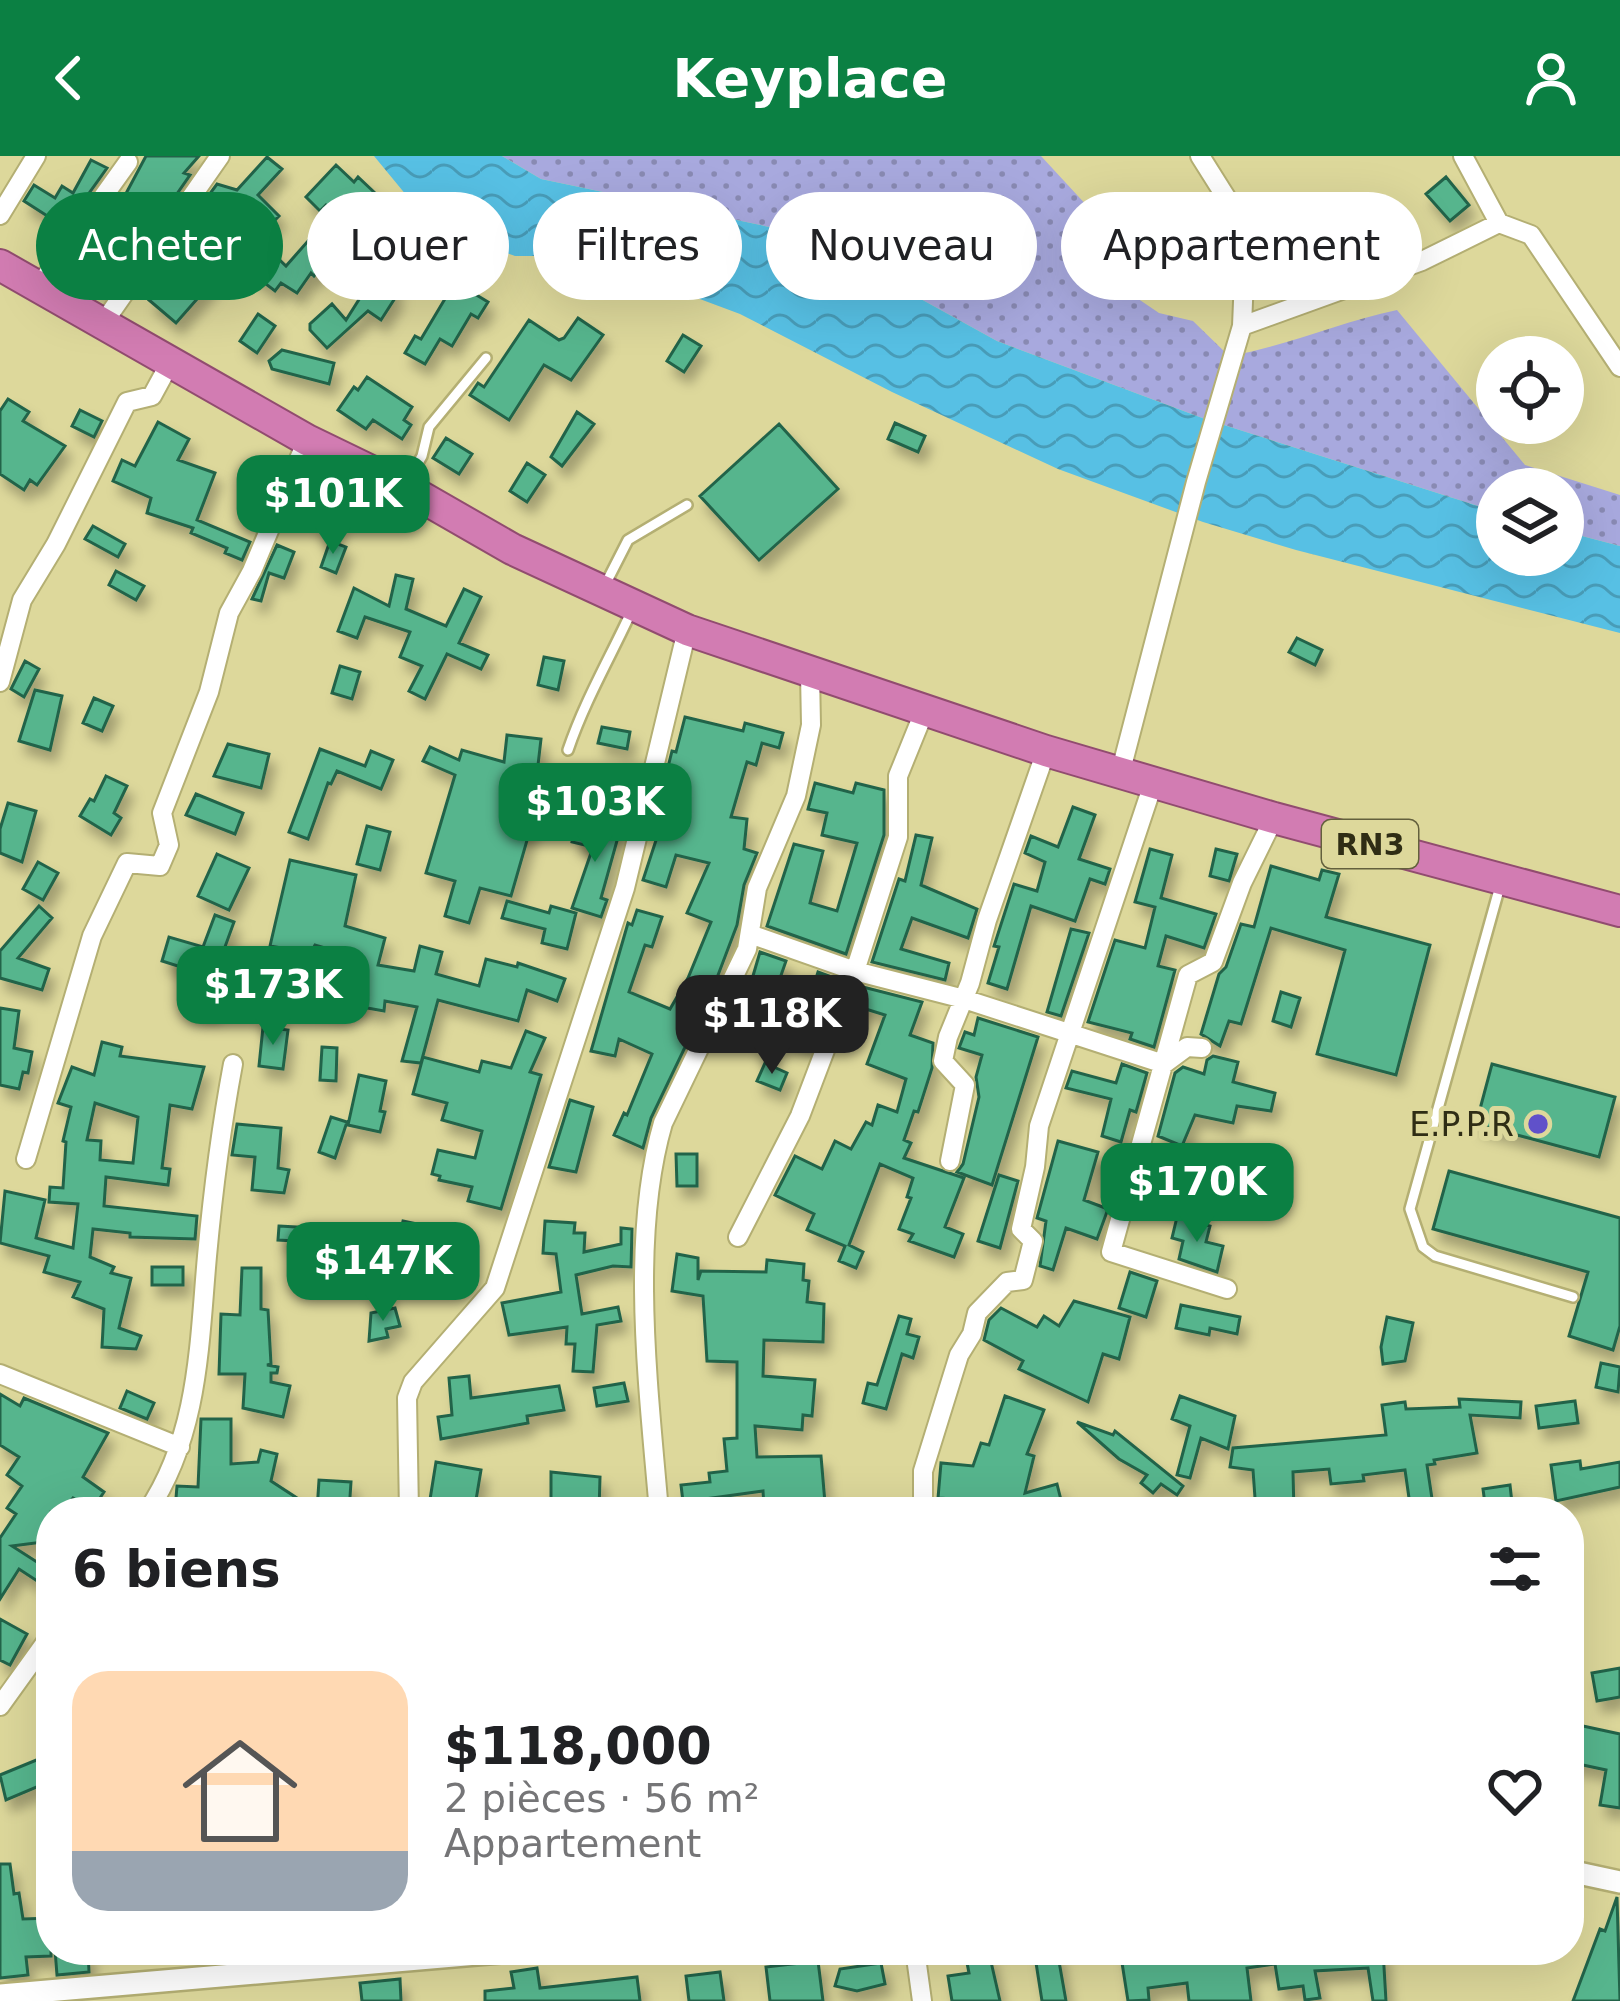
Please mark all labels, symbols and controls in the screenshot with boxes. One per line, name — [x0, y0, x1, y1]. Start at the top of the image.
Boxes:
icon: back — [36, 45, 102, 111]
icon: person — [1518, 45, 1584, 111]
text: Keyplace — [673, 47, 947, 110]
chip: Acheter — [36, 192, 283, 300]
chip: Louer — [307, 192, 509, 300]
chip: Filtres — [533, 192, 742, 300]
chip: Nouveau — [766, 192, 1037, 300]
chip: Appartement — [1061, 192, 1422, 300]
map controls — [1476, 336, 1584, 576]
button: locate — [1476, 336, 1584, 444]
pin: $101K — [249, 455, 417, 557]
button: layers — [1476, 468, 1584, 576]
text: $101K — [264, 471, 402, 516]
pin: $103K — [511, 763, 679, 865]
text: $103K — [526, 779, 664, 824]
road number: RN3 — [1322, 820, 1418, 868]
pin: $173K — [189, 946, 357, 1048]
text: $173K — [204, 962, 342, 1007]
pin: $118K — [688, 975, 856, 1077]
text: $118K — [703, 991, 841, 1036]
place label: E.P.P.R — [1409, 1105, 1514, 1144]
marker: E.P.P.R — [1525, 1111, 1551, 1137]
pin: $170K — [1113, 1143, 1281, 1245]
text: $170K — [1128, 1159, 1266, 1204]
pin: $147K — [299, 1222, 467, 1324]
text: $147K — [314, 1238, 452, 1283]
icon: filters — [1482, 1536, 1548, 1602]
text: 6 biens — [72, 1540, 280, 1599]
text: $118,000 — [444, 1717, 712, 1776]
icon: home — [168, 1719, 312, 1863]
icon: heart — [1482, 1758, 1548, 1824]
text: 2 pièces · 56 m² — [444, 1776, 759, 1821]
text: Appartement — [444, 1821, 701, 1866]

